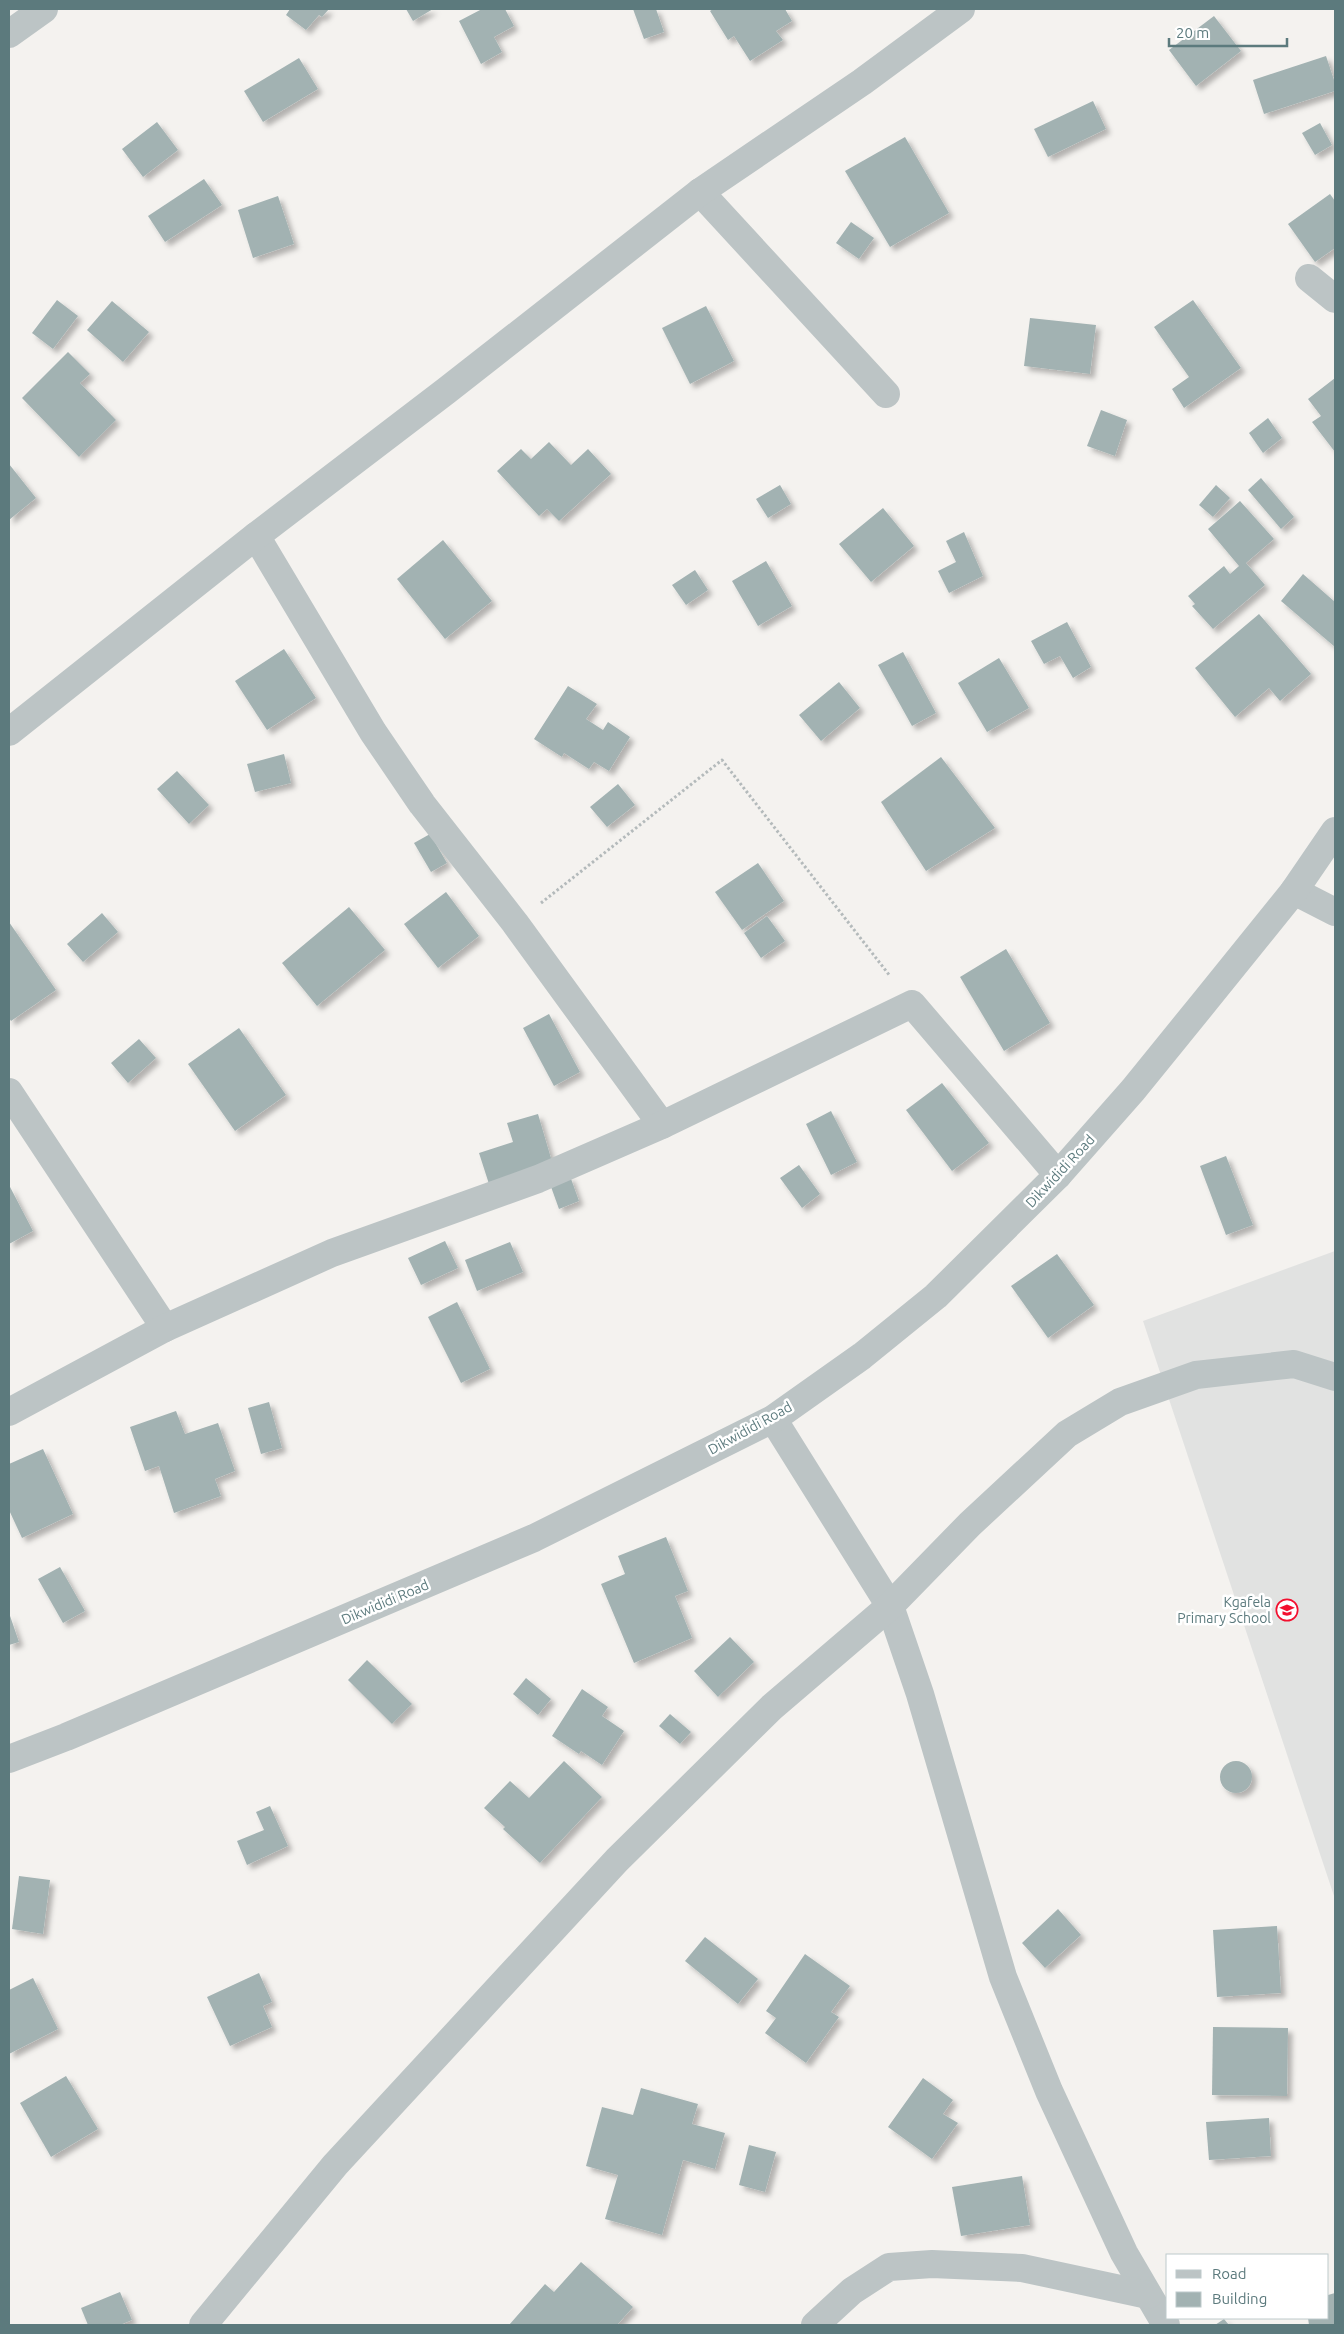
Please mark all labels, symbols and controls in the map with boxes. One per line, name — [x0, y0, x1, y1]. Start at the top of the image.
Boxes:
scale bar — [1169, 15, 1286, 47]
text: 20 m — [1176, 24, 1209, 41]
street label: Dikwididi Road — [1022, 1131, 1098, 1211]
street label: Dikwididi Road — [705, 1398, 795, 1458]
street label: Dikwididi Road — [339, 1576, 431, 1628]
place label: Kgafela Primary School — [1177, 1594, 1271, 1626]
school or university icon: Kgafela Primary School — [1275, 1598, 1299, 1622]
legend — [1166, 2254, 1329, 2319]
text: Road — [1212, 2265, 1247, 2282]
text: Building — [1212, 2290, 1267, 2307]

